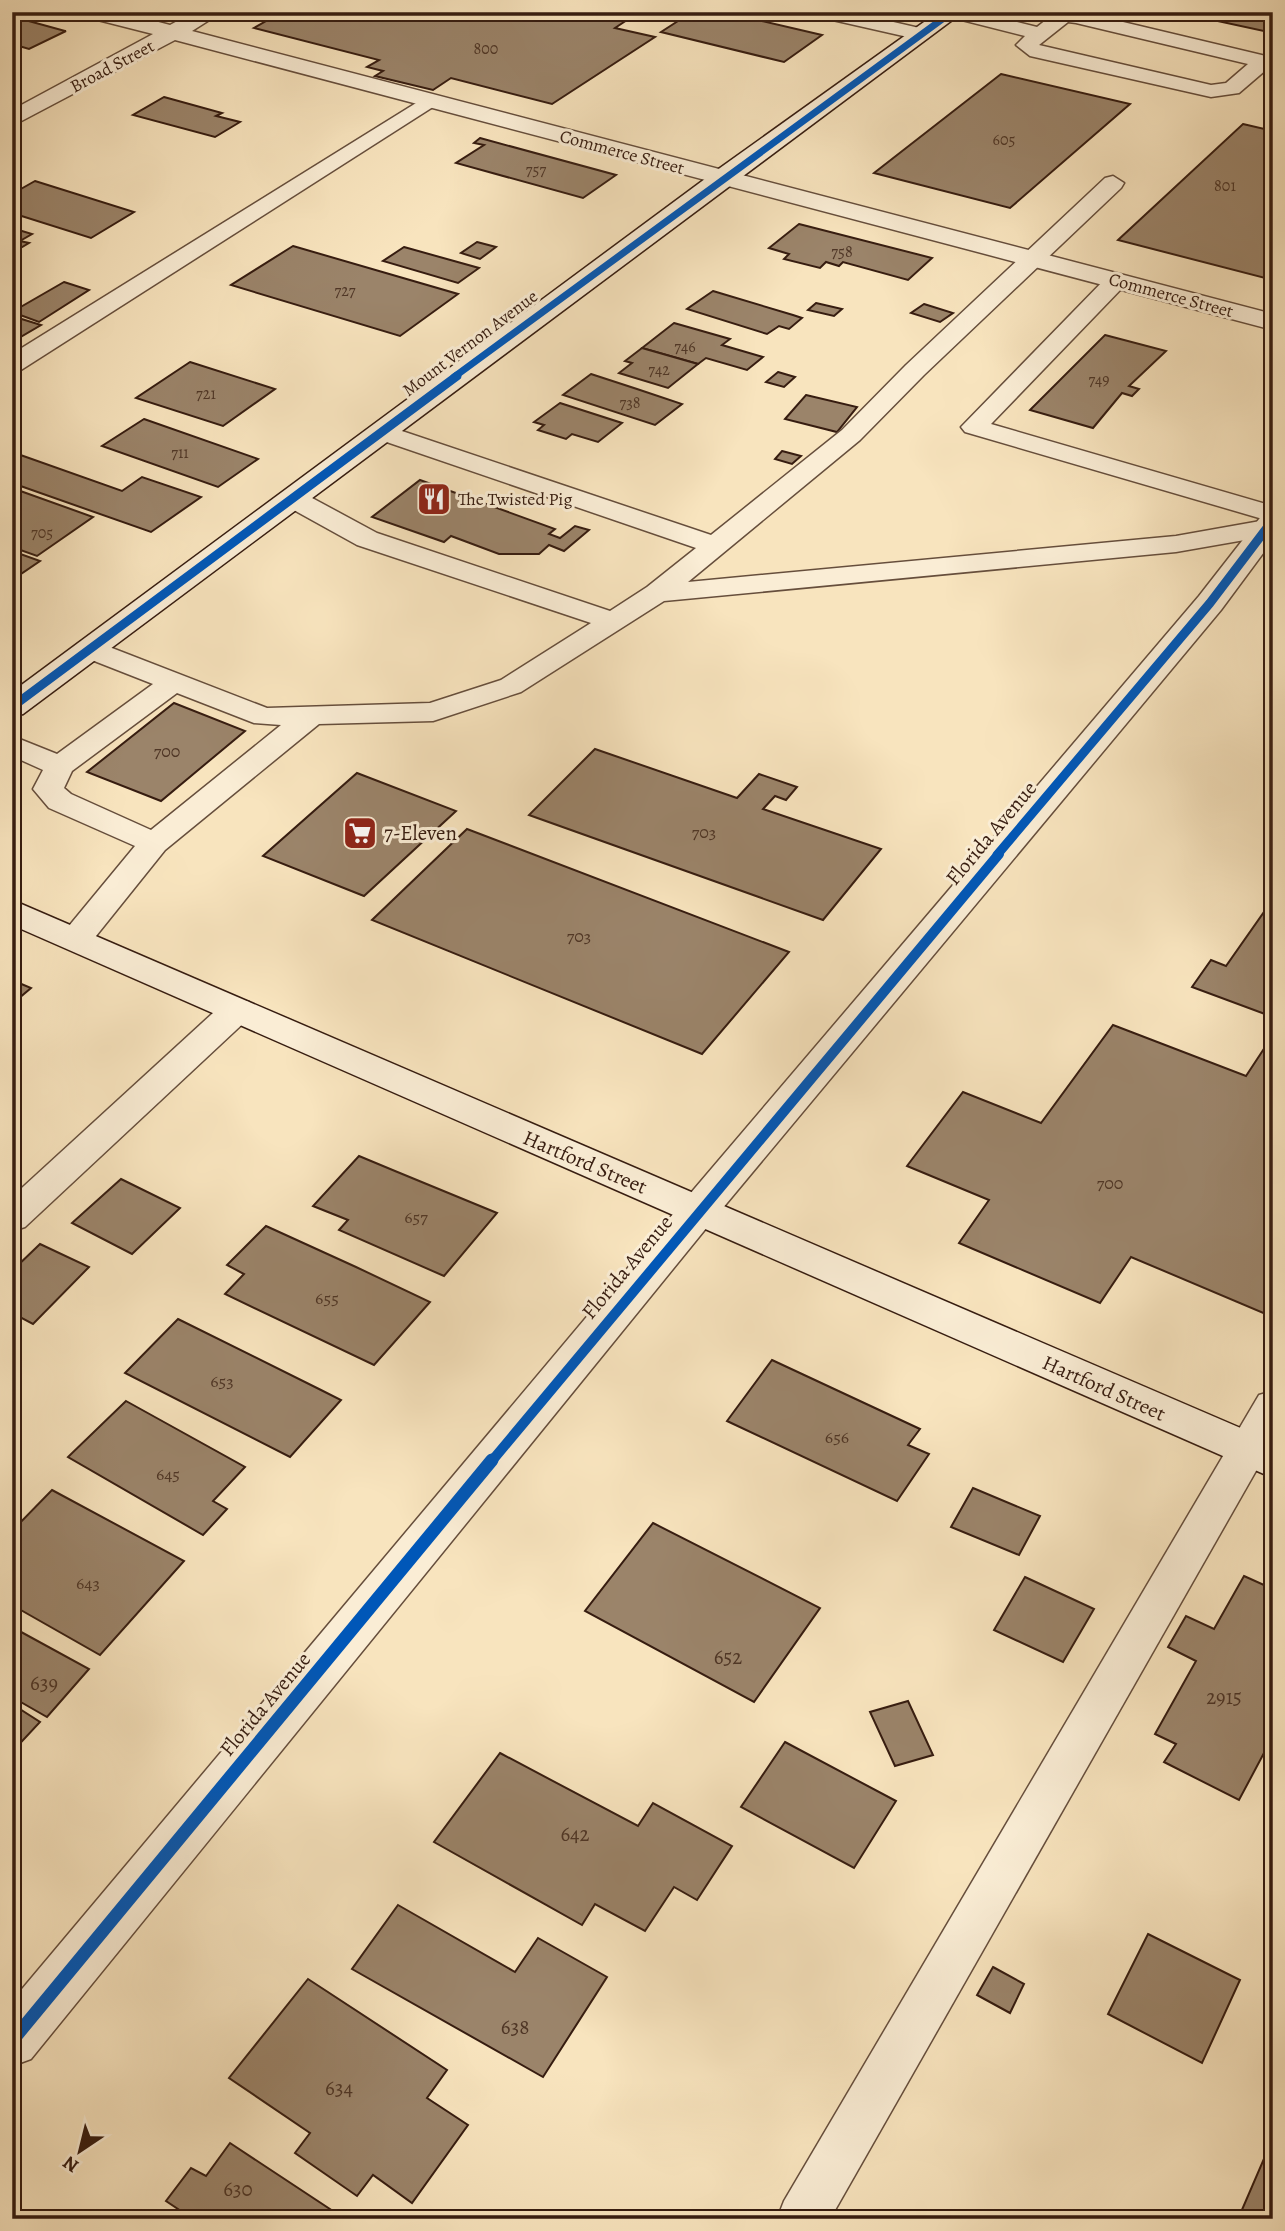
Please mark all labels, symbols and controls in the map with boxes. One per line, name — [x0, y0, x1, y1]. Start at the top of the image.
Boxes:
street label: Broad Street — [66, 34, 158, 98]
house number: 800 — [474, 38, 498, 60]
street label: Commerce Street — [557, 124, 687, 180]
house number: 605 — [993, 129, 1016, 151]
house number: 757 — [526, 159, 546, 181]
house number: 801 — [1214, 175, 1236, 197]
house number: 758 — [831, 241, 853, 263]
street label: Commerce Street — [1106, 267, 1236, 323]
house number: 727 — [334, 280, 356, 302]
street label: Mount Vernon Avenue — [398, 284, 542, 402]
house number: 746 — [674, 336, 696, 358]
house number: 742 — [648, 359, 670, 381]
house number: 749 — [1088, 369, 1110, 391]
house number: 721 — [196, 383, 216, 405]
house number: 738 — [619, 392, 641, 414]
house number: 711 — [171, 442, 189, 464]
restaurant icon: The Twisted Pig — [415, 480, 453, 518]
place label: The Twisted Pig — [458, 487, 572, 511]
house number: 705 — [31, 522, 53, 544]
house number: 700 — [154, 739, 180, 763]
street label: Florida Avenue — [939, 775, 1043, 891]
supermarket icon: 7-Eleven — [341, 814, 379, 852]
place label: 7-Eleven — [384, 819, 457, 847]
house number: 703 — [692, 820, 716, 844]
house number: 703 — [567, 924, 591, 948]
street label: Hartford Street — [519, 1123, 651, 1201]
house number: 700 — [1097, 1171, 1123, 1195]
house number: 657 — [404, 1205, 428, 1229]
street label: Florida Avenue — [575, 1209, 679, 1325]
house number: 655 — [315, 1286, 339, 1310]
street label: Hartford Street — [1038, 1348, 1170, 1428]
house number: 653 — [210, 1369, 234, 1393]
house number: 656 — [825, 1425, 849, 1449]
house number: 645 — [156, 1462, 180, 1486]
house number: 643 — [76, 1571, 100, 1595]
house number: 652 — [714, 1643, 742, 1671]
street label: Florida Avenue — [213, 1646, 317, 1762]
house number: 639 — [30, 1669, 58, 1697]
house number: 2915 — [1206, 1683, 1242, 1711]
house number: 642 — [560, 1820, 590, 1848]
house number: 638 — [501, 2013, 529, 2041]
house number: 634 — [325, 2074, 353, 2102]
north arrow — [46, 2116, 116, 2186]
text: N — [58, 2149, 84, 2179]
house number: 630 — [223, 2175, 253, 2203]

